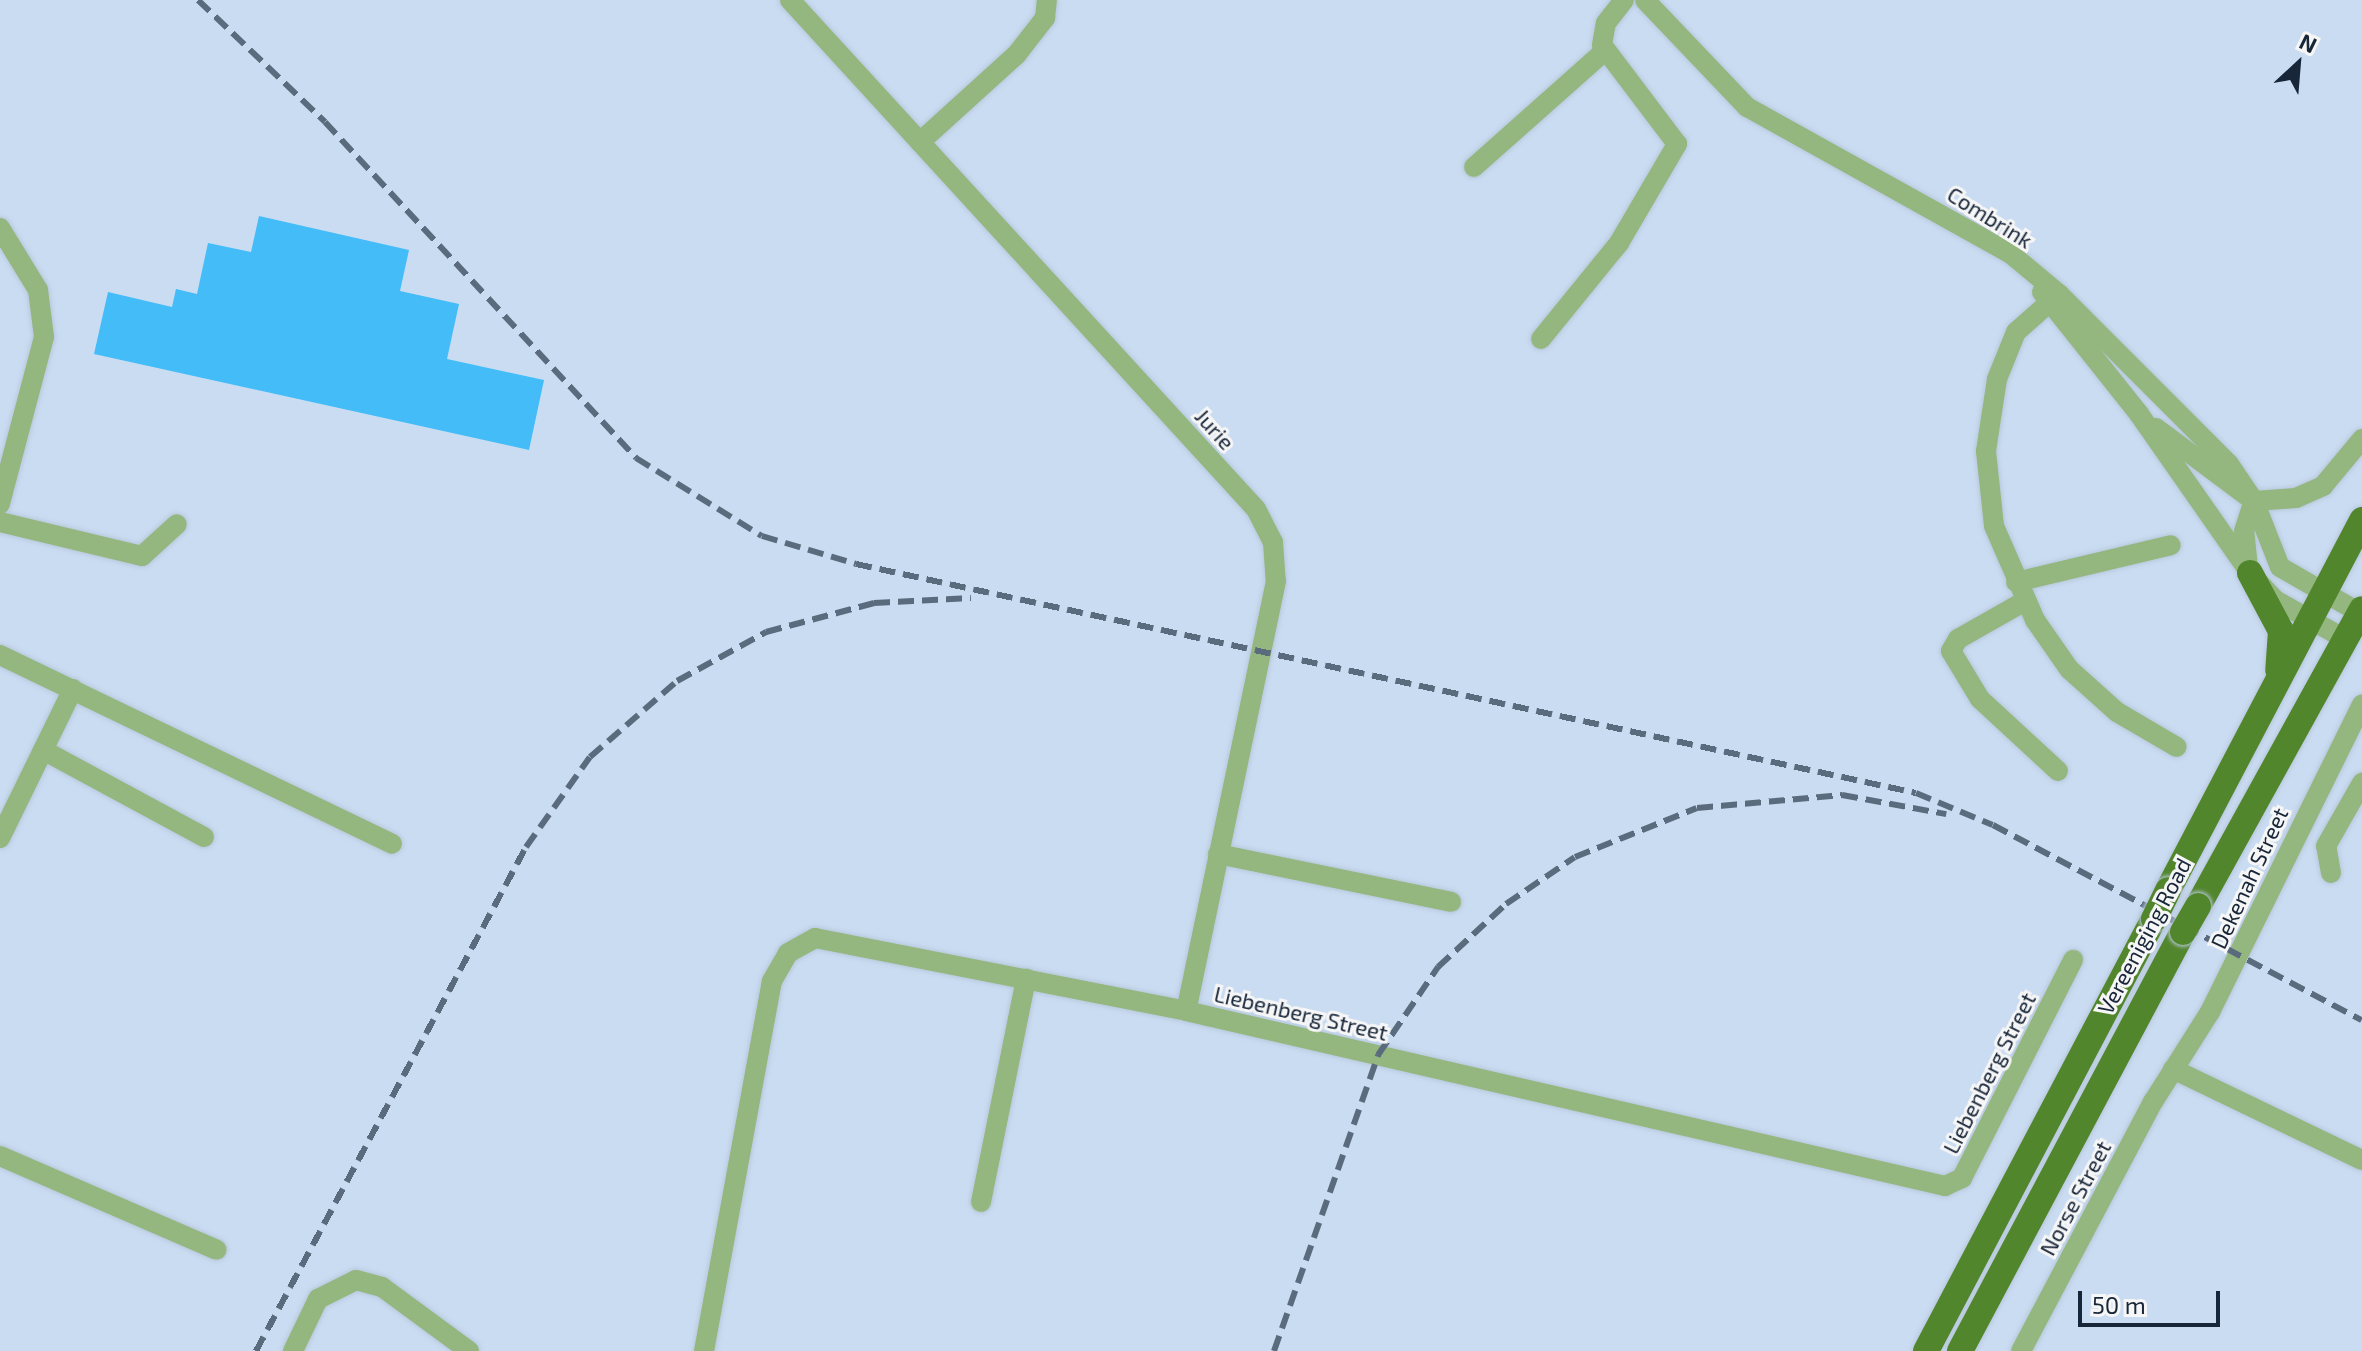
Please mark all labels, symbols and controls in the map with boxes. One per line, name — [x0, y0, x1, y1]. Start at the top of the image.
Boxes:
north arrow — [2258, 24, 2338, 104]
text: N — [2296, 27, 2321, 58]
street label: Combrink — [1943, 181, 2037, 253]
street label: Jurie — [1190, 403, 1240, 455]
street label: Dekenah Street — [2205, 803, 2293, 953]
street label: Vereeniging Road — [2092, 853, 2196, 1019]
street label: Liebenberg Street — [1212, 980, 1390, 1046]
street label: Liebenberg Street — [1937, 988, 2041, 1158]
street label: Norse Street — [2034, 1136, 2116, 1260]
scale bar — [2082, 1275, 2224, 1325]
text: 50 m — [2092, 1290, 2146, 1319]

